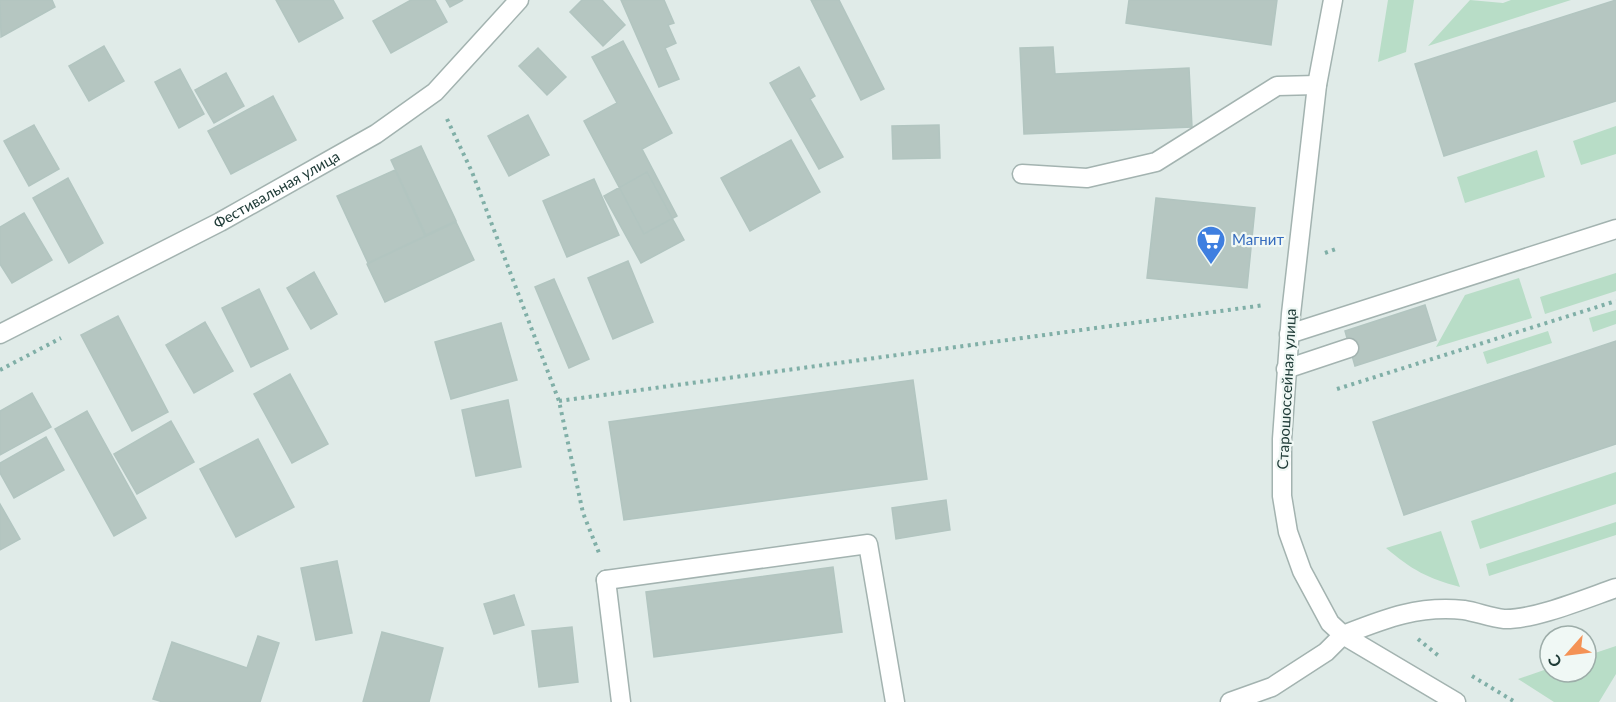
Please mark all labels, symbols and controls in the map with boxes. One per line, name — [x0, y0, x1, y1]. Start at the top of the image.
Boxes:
street label: Фестивальная улица — [210, 146, 343, 232]
supermarket icon: Магнит — [1195, 224, 1227, 266]
place label: Магнит — [1232, 230, 1284, 248]
street label: Старошоссейная улица — [1273, 308, 1299, 470]
north arrow — [1538, 624, 1598, 684]
text: С — [1543, 652, 1565, 670]

